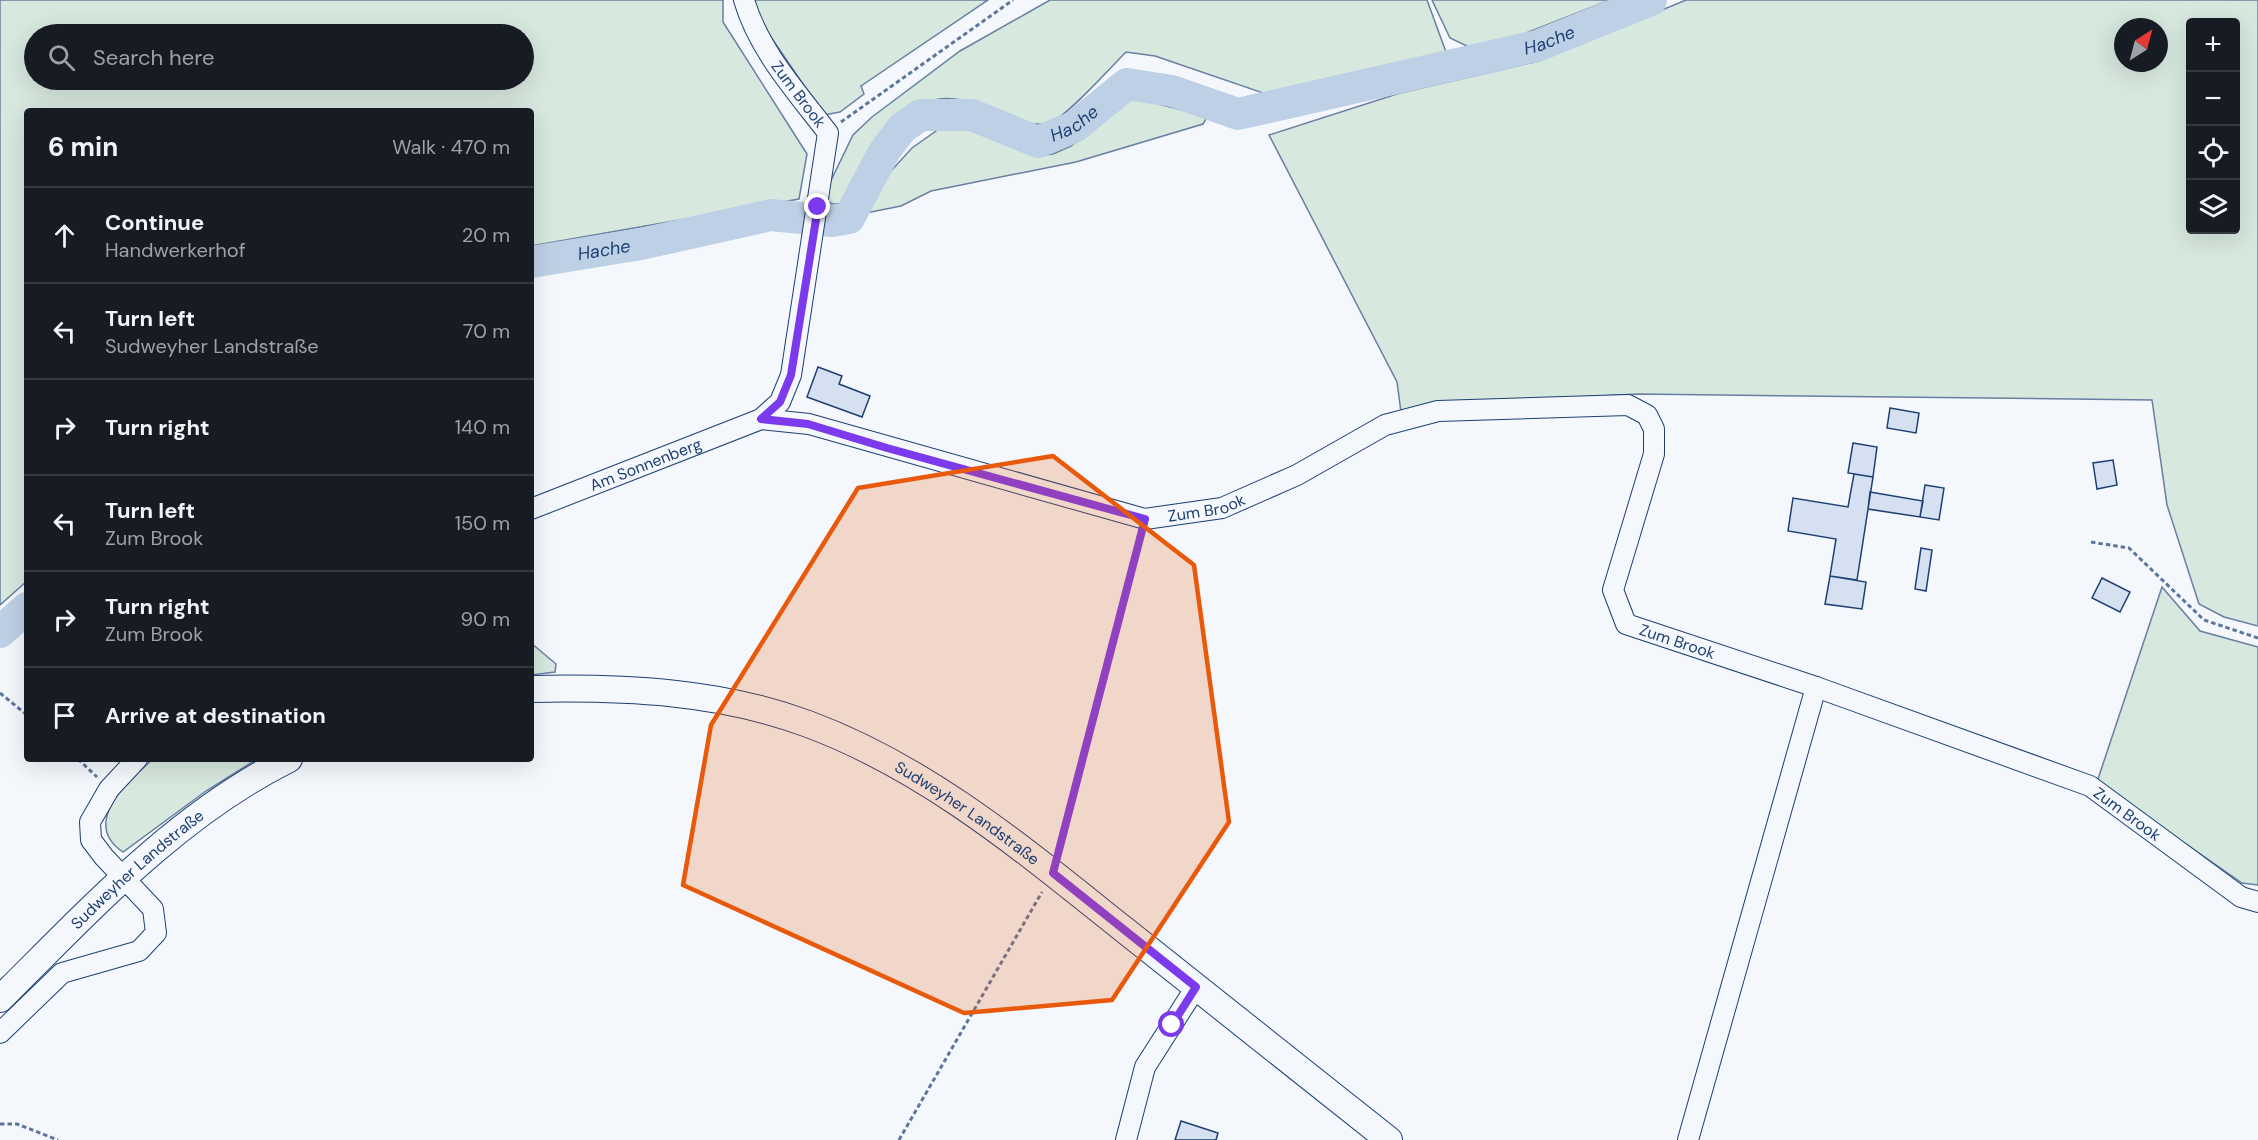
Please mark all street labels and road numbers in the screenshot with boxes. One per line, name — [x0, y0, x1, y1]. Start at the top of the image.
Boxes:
street label: Zum Brook — [767, 57, 831, 132]
street label: Am Sonnenberg — [587, 433, 705, 496]
street label: Zum Brook — [1167, 489, 1249, 527]
street label: Zum Brook — [1637, 619, 1718, 664]
street label: Sudweyher Landstraße — [891, 756, 1044, 870]
street label: Zum Brook — [2089, 782, 2165, 846]
street label: Sudweyher Landstraße — [66, 805, 208, 934]

